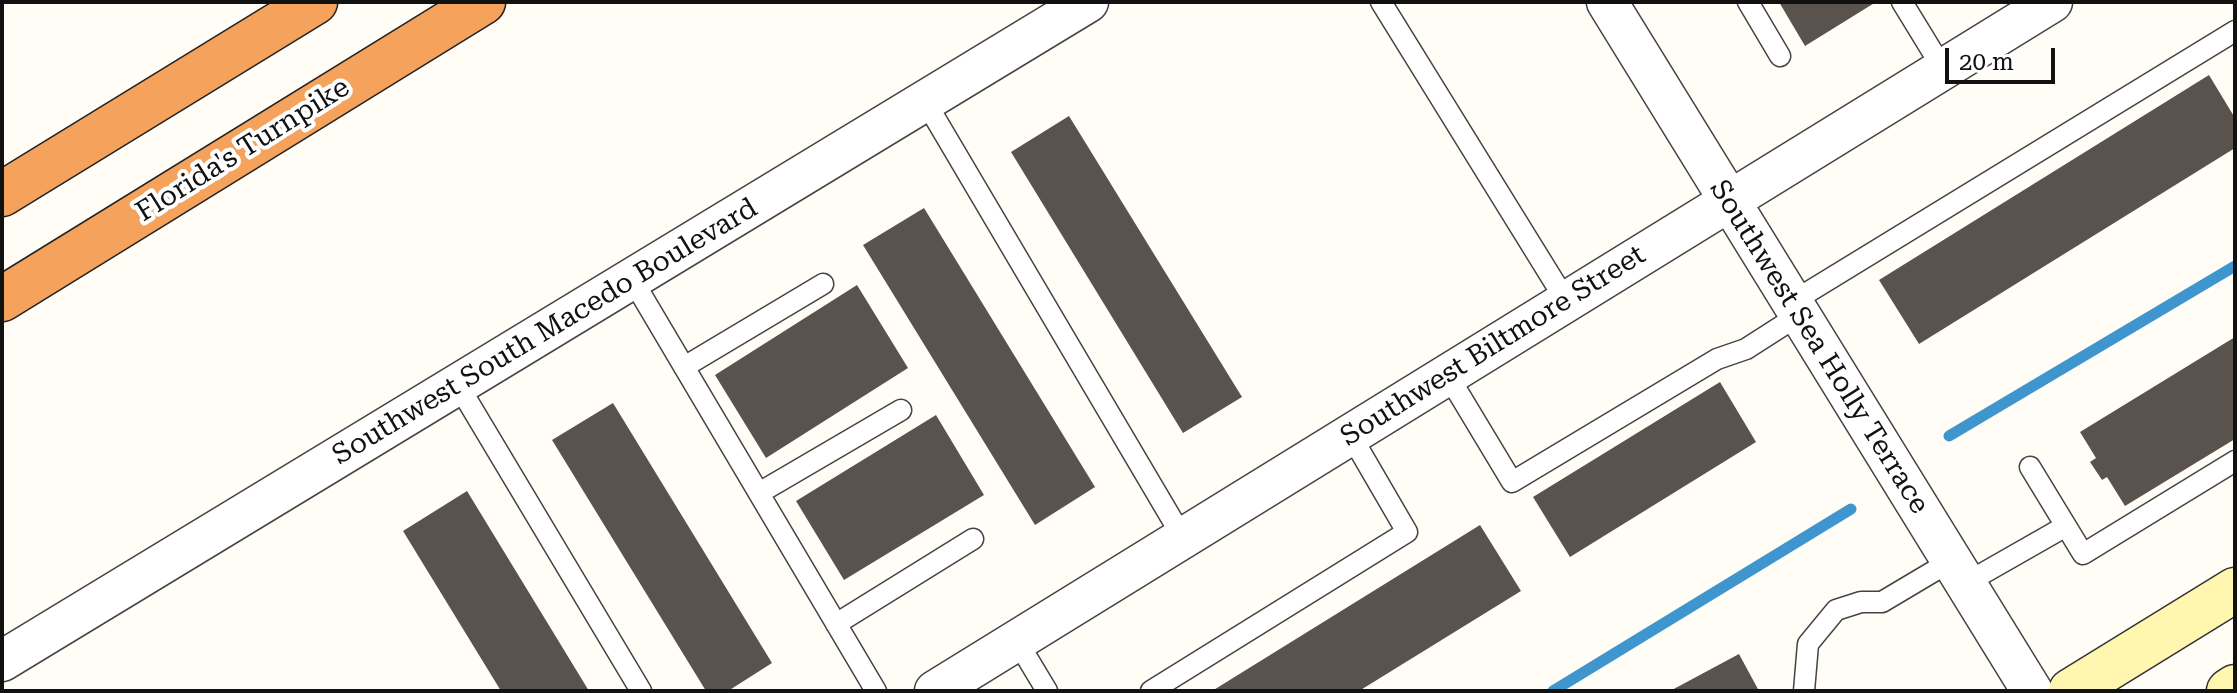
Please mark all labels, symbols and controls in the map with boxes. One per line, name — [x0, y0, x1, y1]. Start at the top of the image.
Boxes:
scale bar — [1949, 32, 2059, 82]
text: 20 m — [1959, 48, 2014, 76]
street label: Florida's Turnpike — [130, 71, 356, 229]
street label: Southwest Sea Holly Terrace — [1702, 174, 1936, 520]
street label: Southwest South Macedo Boulevard — [326, 191, 764, 473]
street label: Southwest Biltmore Street — [1334, 238, 1652, 454]

